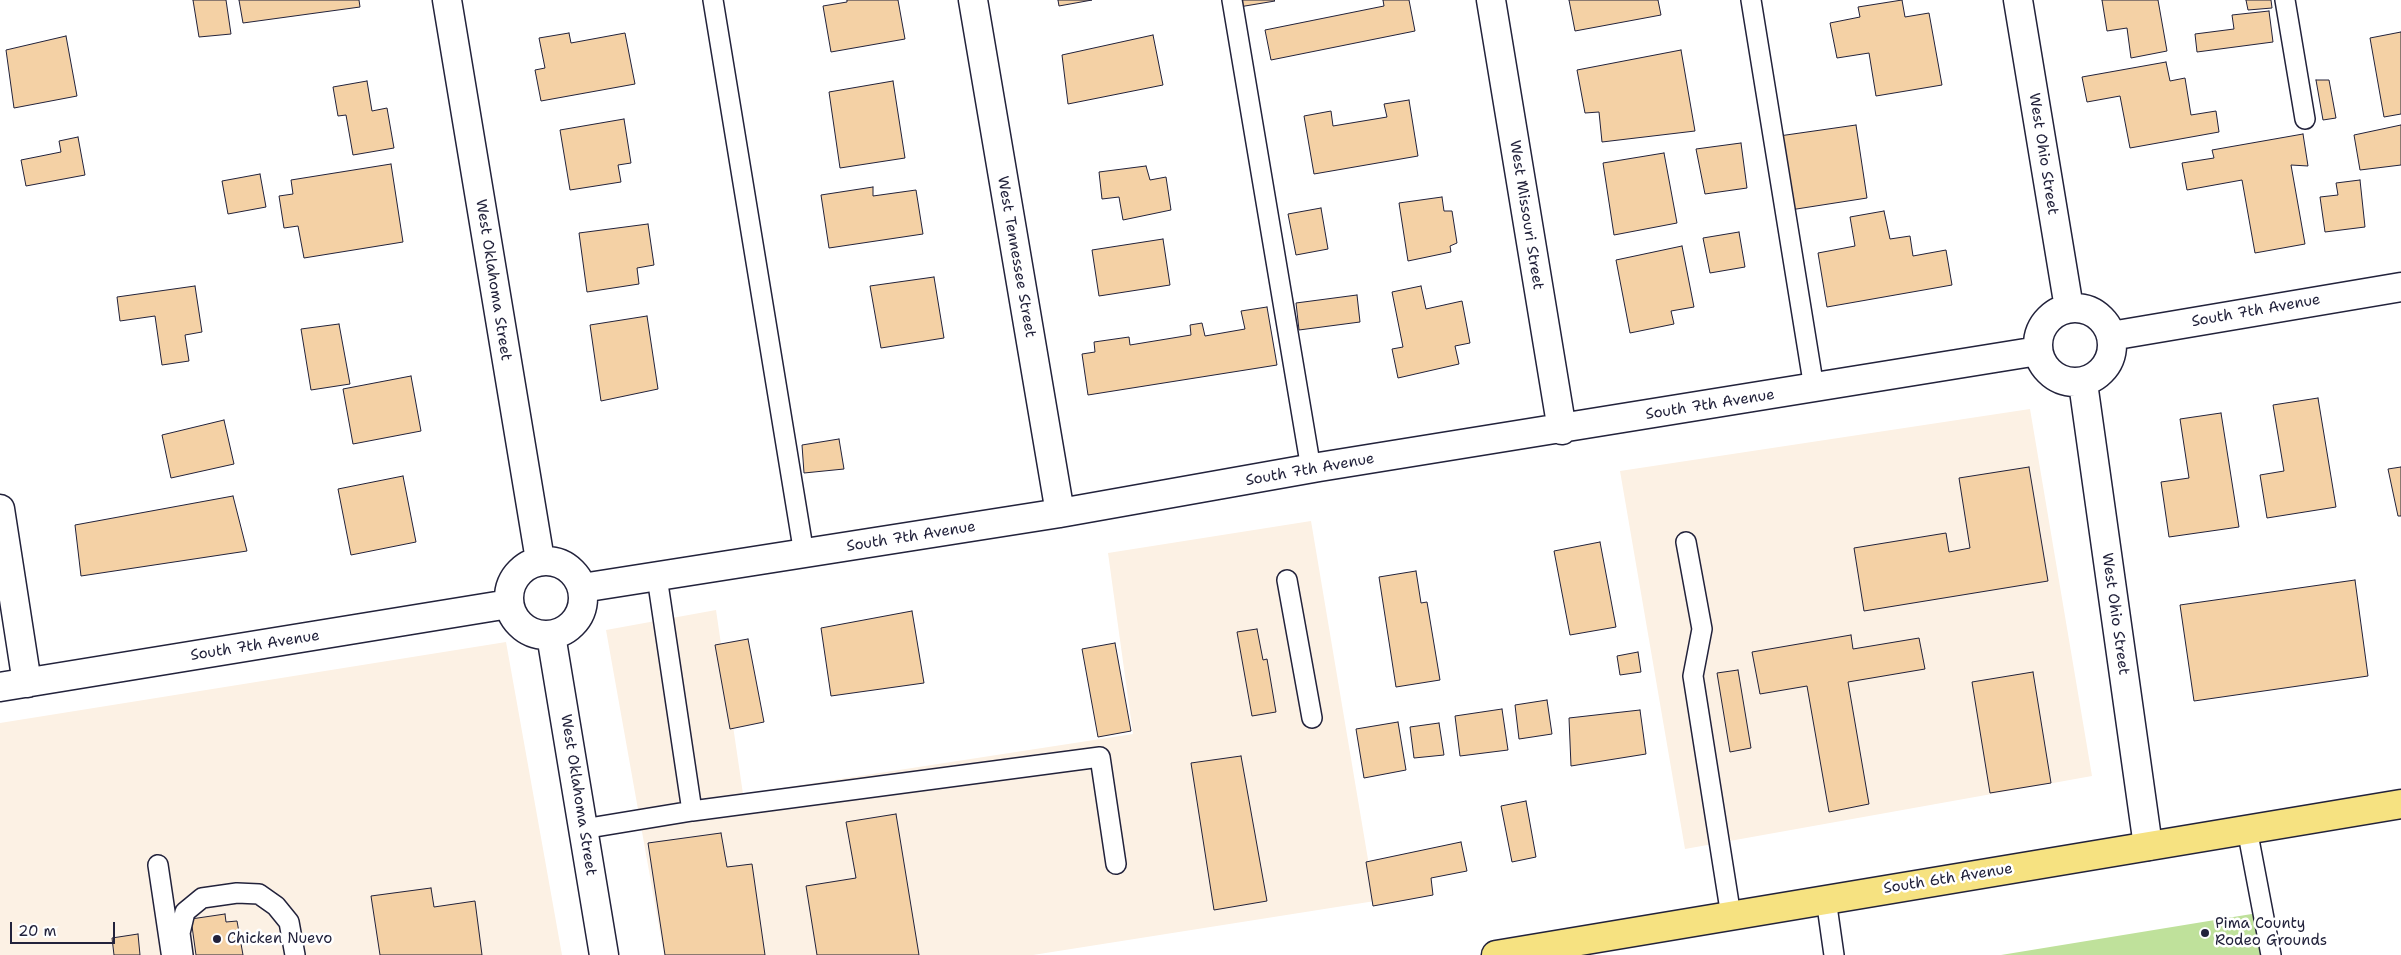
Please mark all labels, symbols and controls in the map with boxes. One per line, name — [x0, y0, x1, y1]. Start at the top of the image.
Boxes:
street label: West Ohio Street — [2024, 92, 2062, 216]
street label: West Missouri Street — [1505, 139, 1547, 291]
street label: West Tennessee Street — [993, 175, 1039, 339]
street label: West Oklahoma Street — [471, 198, 515, 362]
street label: South 7th Avenue — [2190, 291, 2322, 331]
street label: South 7th Avenue — [1644, 386, 1776, 424]
street label: South 7th Avenue — [1244, 450, 1376, 490]
street label: South 7th Avenue — [845, 518, 977, 556]
street label: West Ohio Street — [2098, 552, 2132, 676]
street label: South 7th Avenue — [189, 627, 321, 665]
street label: West Oklahoma Street — [556, 713, 600, 877]
street label: South 6th Avenue — [1882, 860, 2014, 898]
scale bar — [12, 912, 118, 944]
place label: Pima County Rodeo Grounds — [2215, 915, 2327, 950]
text: 20 m — [18, 921, 57, 941]
marker: Pima County Rodeo Grounds — [2199, 927, 2211, 939]
place label: Chicken Nuevo — [227, 930, 332, 948]
marker: Chicken Nuevo — [211, 933, 223, 945]

